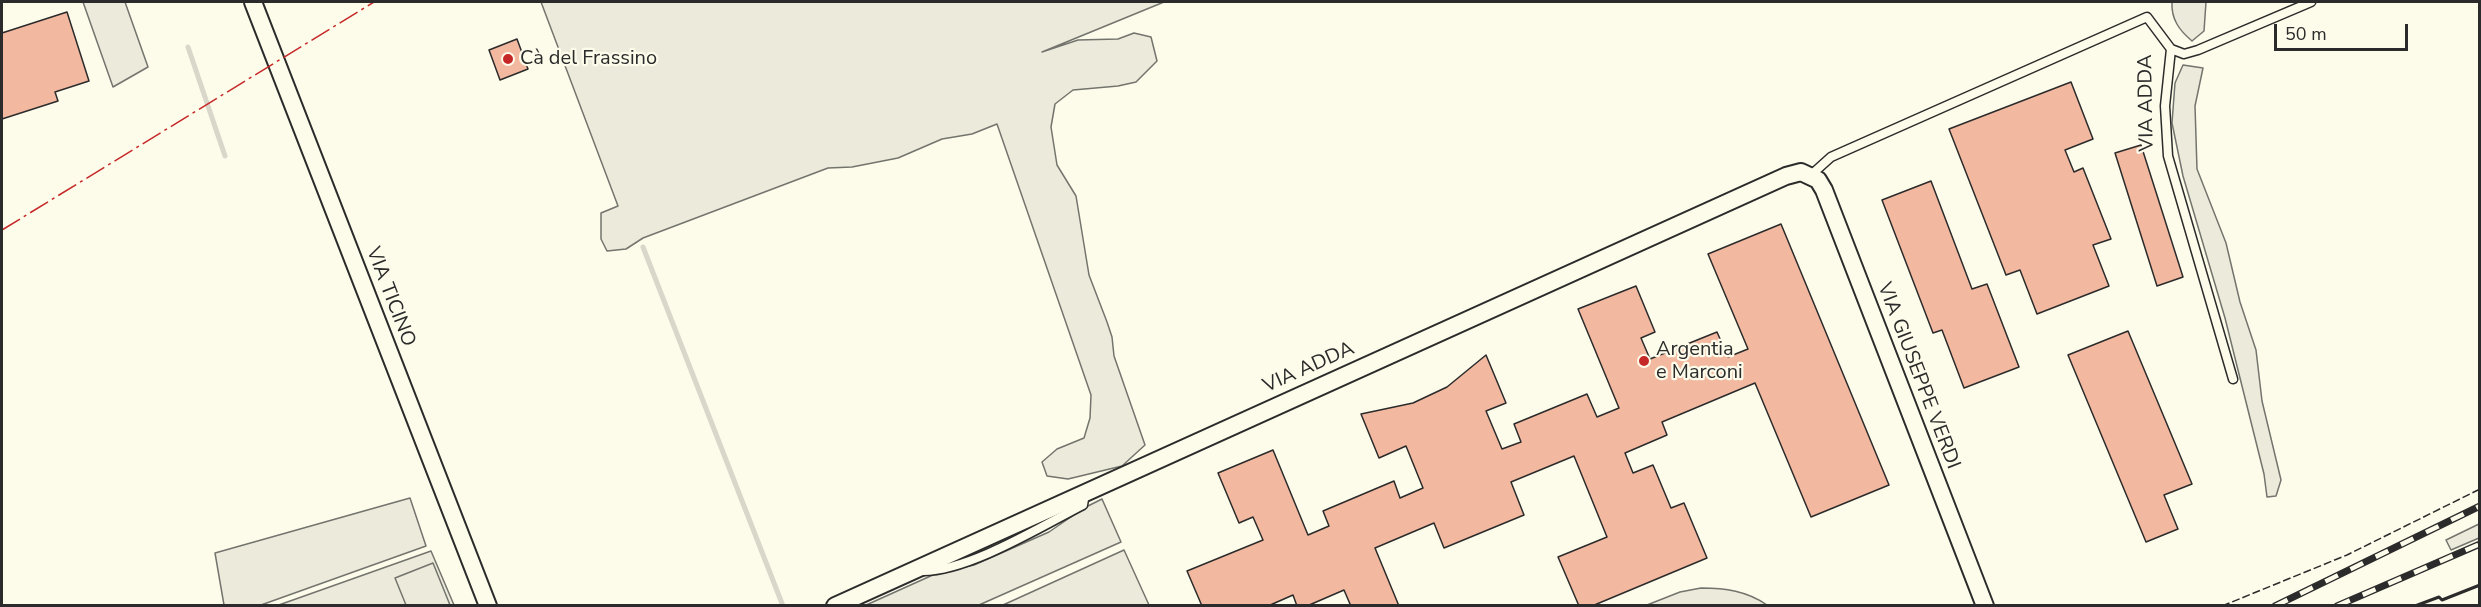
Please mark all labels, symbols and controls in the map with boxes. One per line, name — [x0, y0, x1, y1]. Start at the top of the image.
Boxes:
scale bar — [2277, 12, 2410, 50]
text: 50 m — [2285, 22, 2327, 46]
place label: Cà del Frassino — [520, 47, 657, 71]
marker: Cà del Frassino — [501, 52, 515, 66]
street label: VIA ADDA — [2134, 54, 2160, 152]
street label: VIA TICINO — [360, 244, 420, 350]
street label: VIA GIUSEPPE VERDI — [1871, 279, 1965, 473]
street label: VIA ADDA — [1260, 337, 1358, 399]
place label: Argentia e Marconi — [1656, 338, 1743, 385]
marker: Argentia e Marconi — [1637, 354, 1651, 368]

